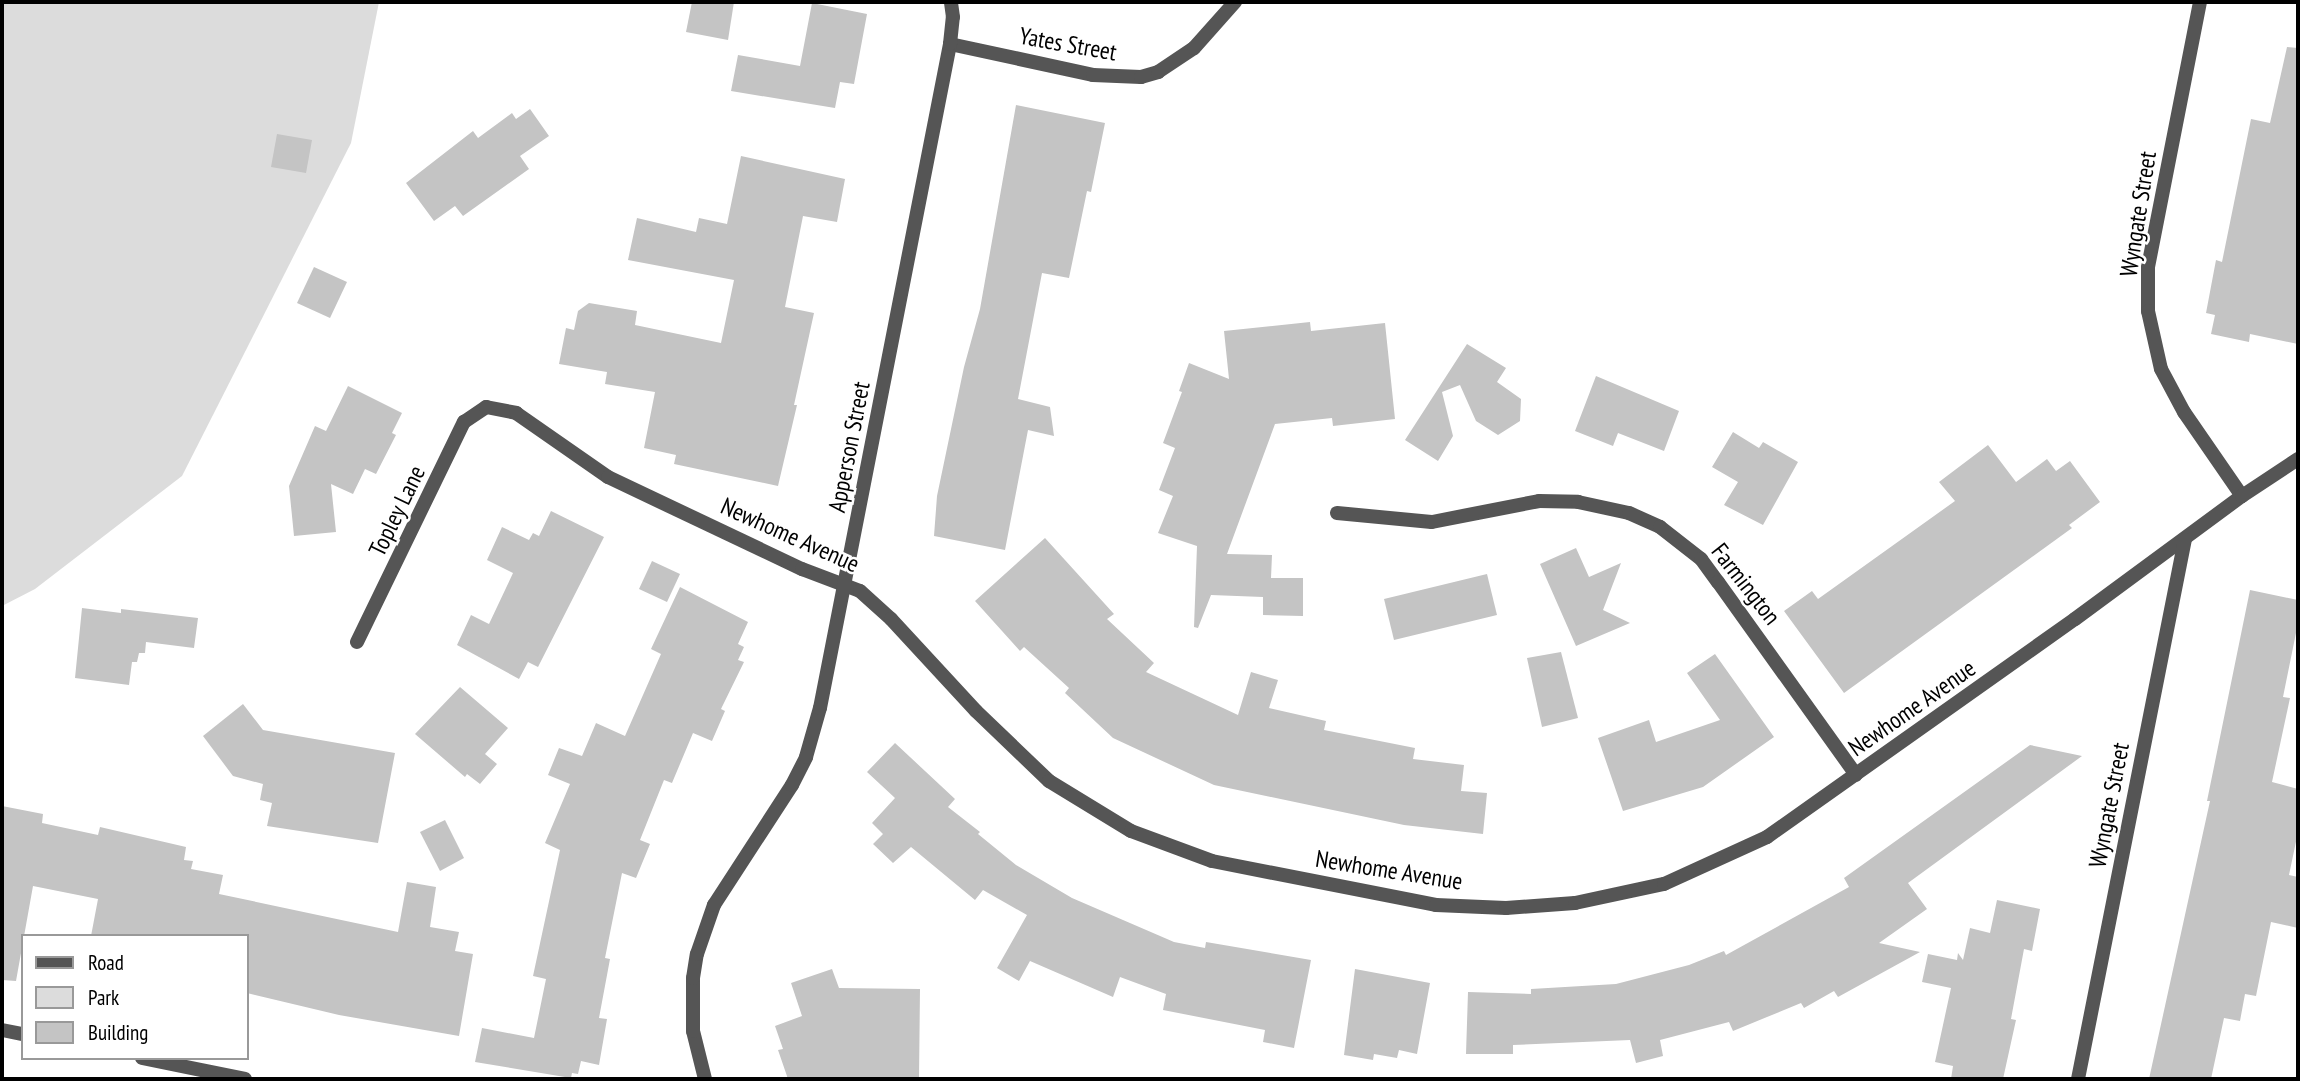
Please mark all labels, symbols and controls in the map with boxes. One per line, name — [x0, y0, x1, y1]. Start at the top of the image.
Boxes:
street label: Yates Street — [1017, 21, 1119, 67]
street label: Wyngate Street — [2114, 149, 2162, 279]
street label: Apperson Street — [822, 379, 876, 515]
street label: Topley Lane — [363, 461, 431, 561]
street label: Newhome Avenue — [716, 492, 864, 578]
street label: Farmington — [1705, 538, 1787, 630]
street label: Newhome Avenue — [1843, 653, 1981, 763]
street label: Wyngate Street — [2083, 740, 2135, 870]
street label: Newhome Avenue — [1313, 844, 1465, 896]
legend — [21, 934, 248, 1060]
text: Road — [88, 949, 124, 976]
text: Park — [88, 984, 119, 1011]
text: Building — [88, 1019, 148, 1046]

